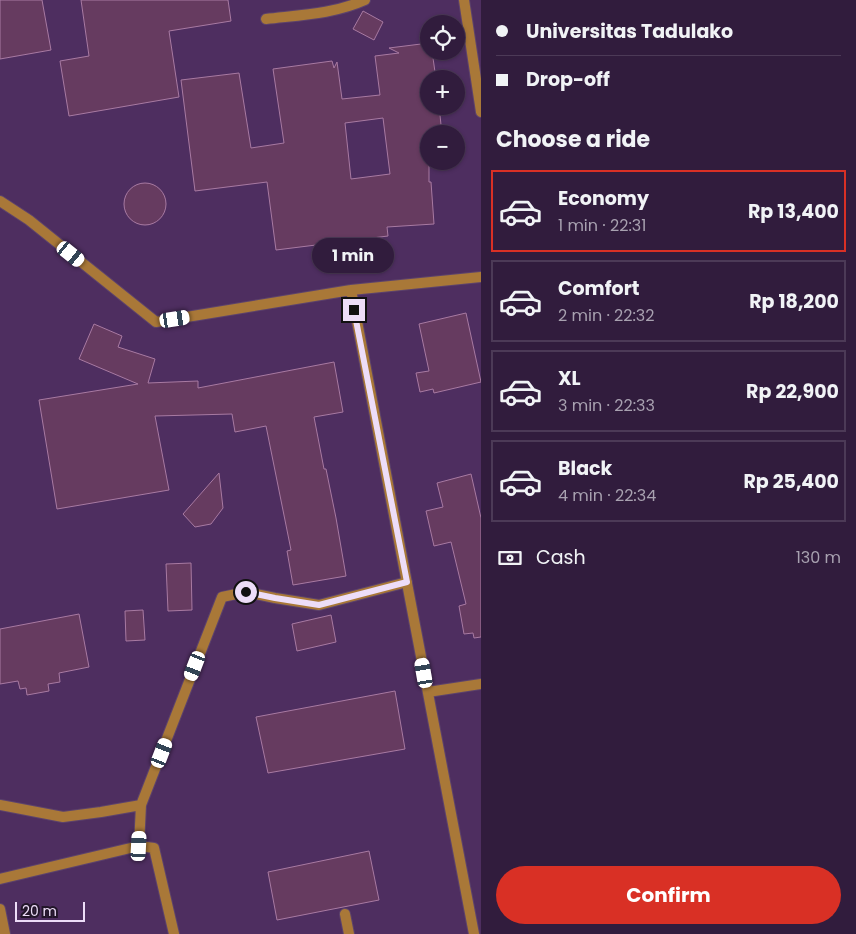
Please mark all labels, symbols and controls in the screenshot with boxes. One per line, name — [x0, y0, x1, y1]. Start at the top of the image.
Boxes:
map controls — [420, 15, 465, 170]
button: locate — [420, 15, 465, 60]
text: Universitas Tadulako — [526, 18, 733, 45]
text: Drop-off — [526, 66, 610, 93]
button: + — [420, 70, 465, 115]
text: Choose a ride — [496, 124, 650, 155]
button: − — [420, 125, 465, 170]
text: Economy — [558, 185, 649, 212]
icon: car — [498, 189, 543, 234]
text: Rp 13,400 — [748, 198, 839, 225]
text: 1 min · 22:31 — [558, 214, 646, 237]
callout: 1 min — [313, 238, 395, 272]
car — [54, 239, 87, 269]
text: 1 min — [332, 244, 374, 267]
text: Comfort — [558, 275, 640, 302]
icon: car — [498, 279, 543, 324]
text: Rp 18,200 — [749, 288, 839, 315]
route end — [343, 299, 365, 321]
text: 2 min · 22:32 — [558, 304, 655, 327]
car — [159, 309, 190, 329]
text: XL — [558, 365, 581, 392]
icon: car — [498, 369, 543, 414]
text: Rp 22,900 — [746, 378, 839, 405]
text: 3 min · 22:33 — [558, 394, 655, 417]
text: Black — [558, 455, 612, 482]
icon: car — [498, 459, 543, 504]
text: Rp 25,400 — [743, 468, 839, 495]
text: 4 min · 22:34 — [558, 484, 656, 507]
icon: cash — [496, 544, 524, 572]
text: Cash — [536, 544, 586, 571]
text: 130 m — [796, 546, 841, 569]
route start — [235, 581, 257, 603]
car — [182, 649, 207, 683]
car — [414, 657, 433, 689]
car — [149, 736, 174, 770]
car — [130, 831, 147, 861]
button: Confirm — [496, 866, 841, 924]
scale bar — [15, 899, 85, 922]
text: 20 m — [22, 901, 57, 921]

